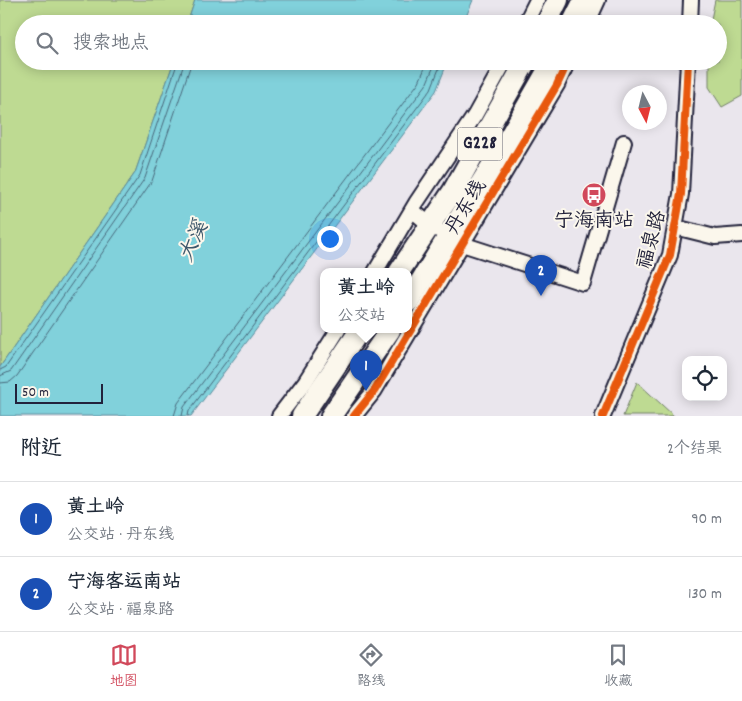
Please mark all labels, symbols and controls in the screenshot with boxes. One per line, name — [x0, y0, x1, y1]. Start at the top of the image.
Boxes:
search box — [15, 15, 727, 70]
icon: search — [33, 29, 61, 57]
text: 搜索地点 — [73, 31, 149, 58]
north arrow — [622, 85, 667, 130]
road number: G228 — [458, 128, 502, 160]
street label: 丹东线 — [440, 175, 494, 241]
bus stop icon: 宁海南站 — [581, 182, 607, 208]
street label: 福泉路 — [632, 206, 675, 273]
place label: 宁海南站 — [554, 208, 634, 236]
water label: 大溪 — [173, 216, 218, 267]
your location — [317, 226, 343, 252]
pin: 2 — [525, 255, 557, 296]
popup — [320, 268, 412, 333]
text: 黄土岭 — [337, 276, 395, 303]
text: 公交站 — [337, 305, 386, 328]
pin: 1 — [350, 350, 382, 391]
map controls — [682, 356, 727, 401]
button: locate — [682, 356, 727, 401]
scale bar — [15, 381, 102, 404]
text: 50 m — [22, 383, 49, 403]
text: 附近 — [20, 435, 62, 465]
text: 2个结果 — [667, 438, 722, 461]
text: 黄土岭 — [67, 495, 124, 522]
text: 1 — [34, 508, 38, 531]
text: 90 m — [691, 508, 722, 531]
text: 公交站 · 丹东线 — [67, 524, 174, 547]
text: 宁海客运南站 — [67, 570, 181, 597]
text: 2 — [33, 583, 40, 606]
text: 130 m — [688, 583, 722, 606]
text: 公交站 · 福泉路 — [67, 599, 174, 622]
tab: 地图 — [110, 641, 138, 692]
tab: 路线 — [357, 641, 385, 692]
tab: 收藏 — [604, 641, 632, 692]

